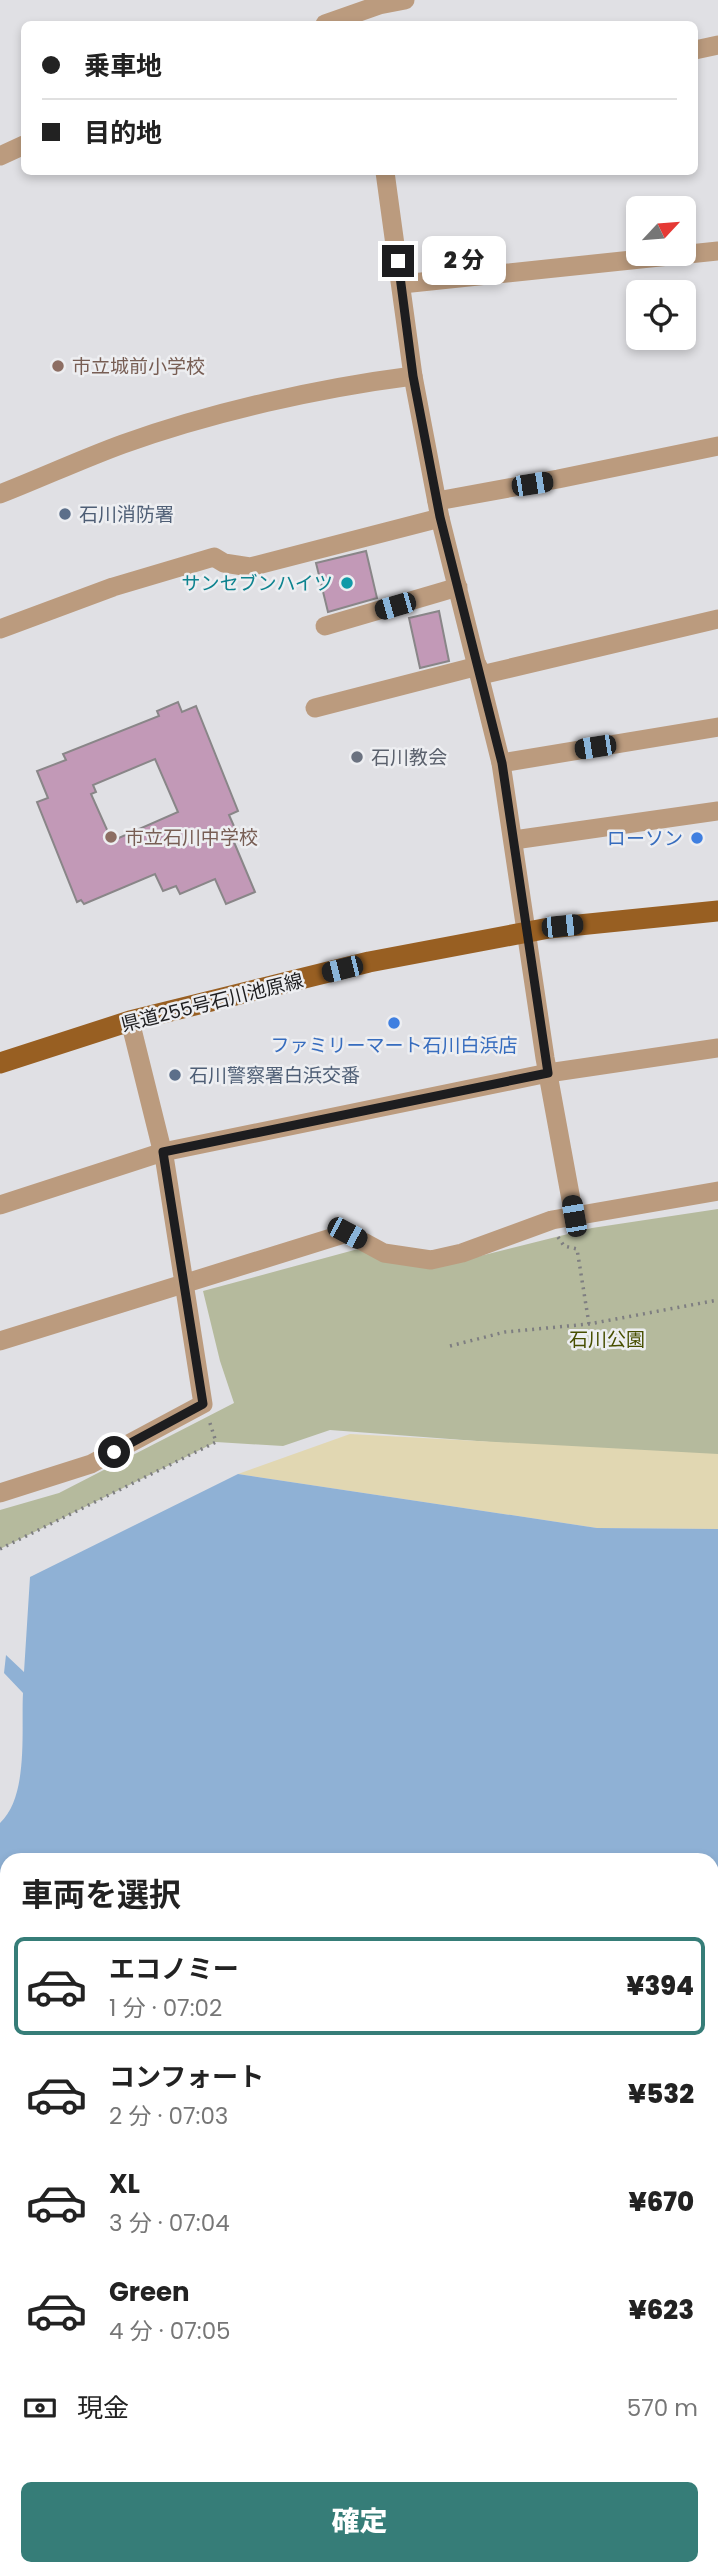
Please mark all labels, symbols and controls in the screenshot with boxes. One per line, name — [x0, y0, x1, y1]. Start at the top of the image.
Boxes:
text: 乗車地 — [84, 48, 162, 84]
text: 目的地 — [84, 115, 162, 151]
north arrow — [626, 196, 696, 266]
map controls — [626, 196, 696, 350]
callout: 2 分 — [422, 236, 506, 286]
text: 2 分 — [444, 244, 484, 276]
route end — [382, 245, 414, 277]
button: locate — [626, 280, 696, 350]
place label: 市立城前小学校 — [72, 353, 205, 380]
marker: 市立城前小学校 — [50, 358, 66, 374]
car — [510, 470, 555, 498]
place label: 石川消防署 — [79, 501, 174, 528]
marker: 石川消防署 — [57, 506, 73, 522]
place label: サンセブンハイツ — [181, 570, 333, 597]
marker: サンセブンハイツ — [339, 575, 355, 591]
car — [372, 590, 419, 622]
car — [573, 733, 618, 761]
place label: 石川教会 — [371, 744, 447, 771]
marker: 石川教会 — [349, 749, 365, 765]
place label: 市立石川中学校 — [125, 824, 258, 851]
place label: ローソン — [607, 825, 683, 852]
marker: 市立石川中学校 — [103, 829, 119, 845]
marker: ローソン — [689, 830, 705, 846]
car — [541, 913, 584, 939]
car — [320, 954, 365, 984]
street label: 県道255号石川池原線 — [118, 967, 306, 1038]
marker: ファミリーマート石川白浜店 — [386, 1015, 402, 1031]
place label: ファミリーマート石川白浜店 — [270, 1032, 518, 1059]
place label: 石川警察署白浜交番 — [189, 1062, 360, 1089]
marker: 石川警察署白浜交番 — [167, 1067, 183, 1083]
car — [561, 1193, 588, 1239]
car — [324, 1214, 371, 1252]
park label: 石川公園 — [569, 1326, 645, 1353]
route start — [98, 1436, 130, 1468]
text: 車両を選択 — [21, 1872, 181, 1917]
text: エコノミー — [109, 1951, 239, 1987]
icon: car — [25, 1955, 88, 2018]
text: ¥394 — [626, 1968, 694, 2004]
text: 1 分 · 07:02 — [109, 1992, 222, 2024]
text: コンフォート — [109, 2059, 264, 2095]
icon: car — [25, 2063, 88, 2126]
text: ¥532 — [628, 2076, 694, 2112]
text: 2 分 · 07:03 — [109, 2100, 228, 2132]
text: XL — [109, 2166, 140, 2202]
icon: car — [25, 2171, 88, 2234]
text: ¥670 — [629, 2184, 694, 2220]
text: 3 分 · 07:04 — [109, 2207, 230, 2239]
text: Green — [109, 2274, 190, 2310]
icon: car — [25, 2279, 88, 2342]
text: ¥623 — [629, 2292, 694, 2328]
text: 4 分 · 07:05 — [109, 2315, 231, 2347]
icon: cash — [21, 2389, 59, 2427]
text: 現金 — [77, 2390, 129, 2426]
text: 570 m — [627, 2392, 698, 2424]
button: 確定 — [21, 2482, 698, 2562]

